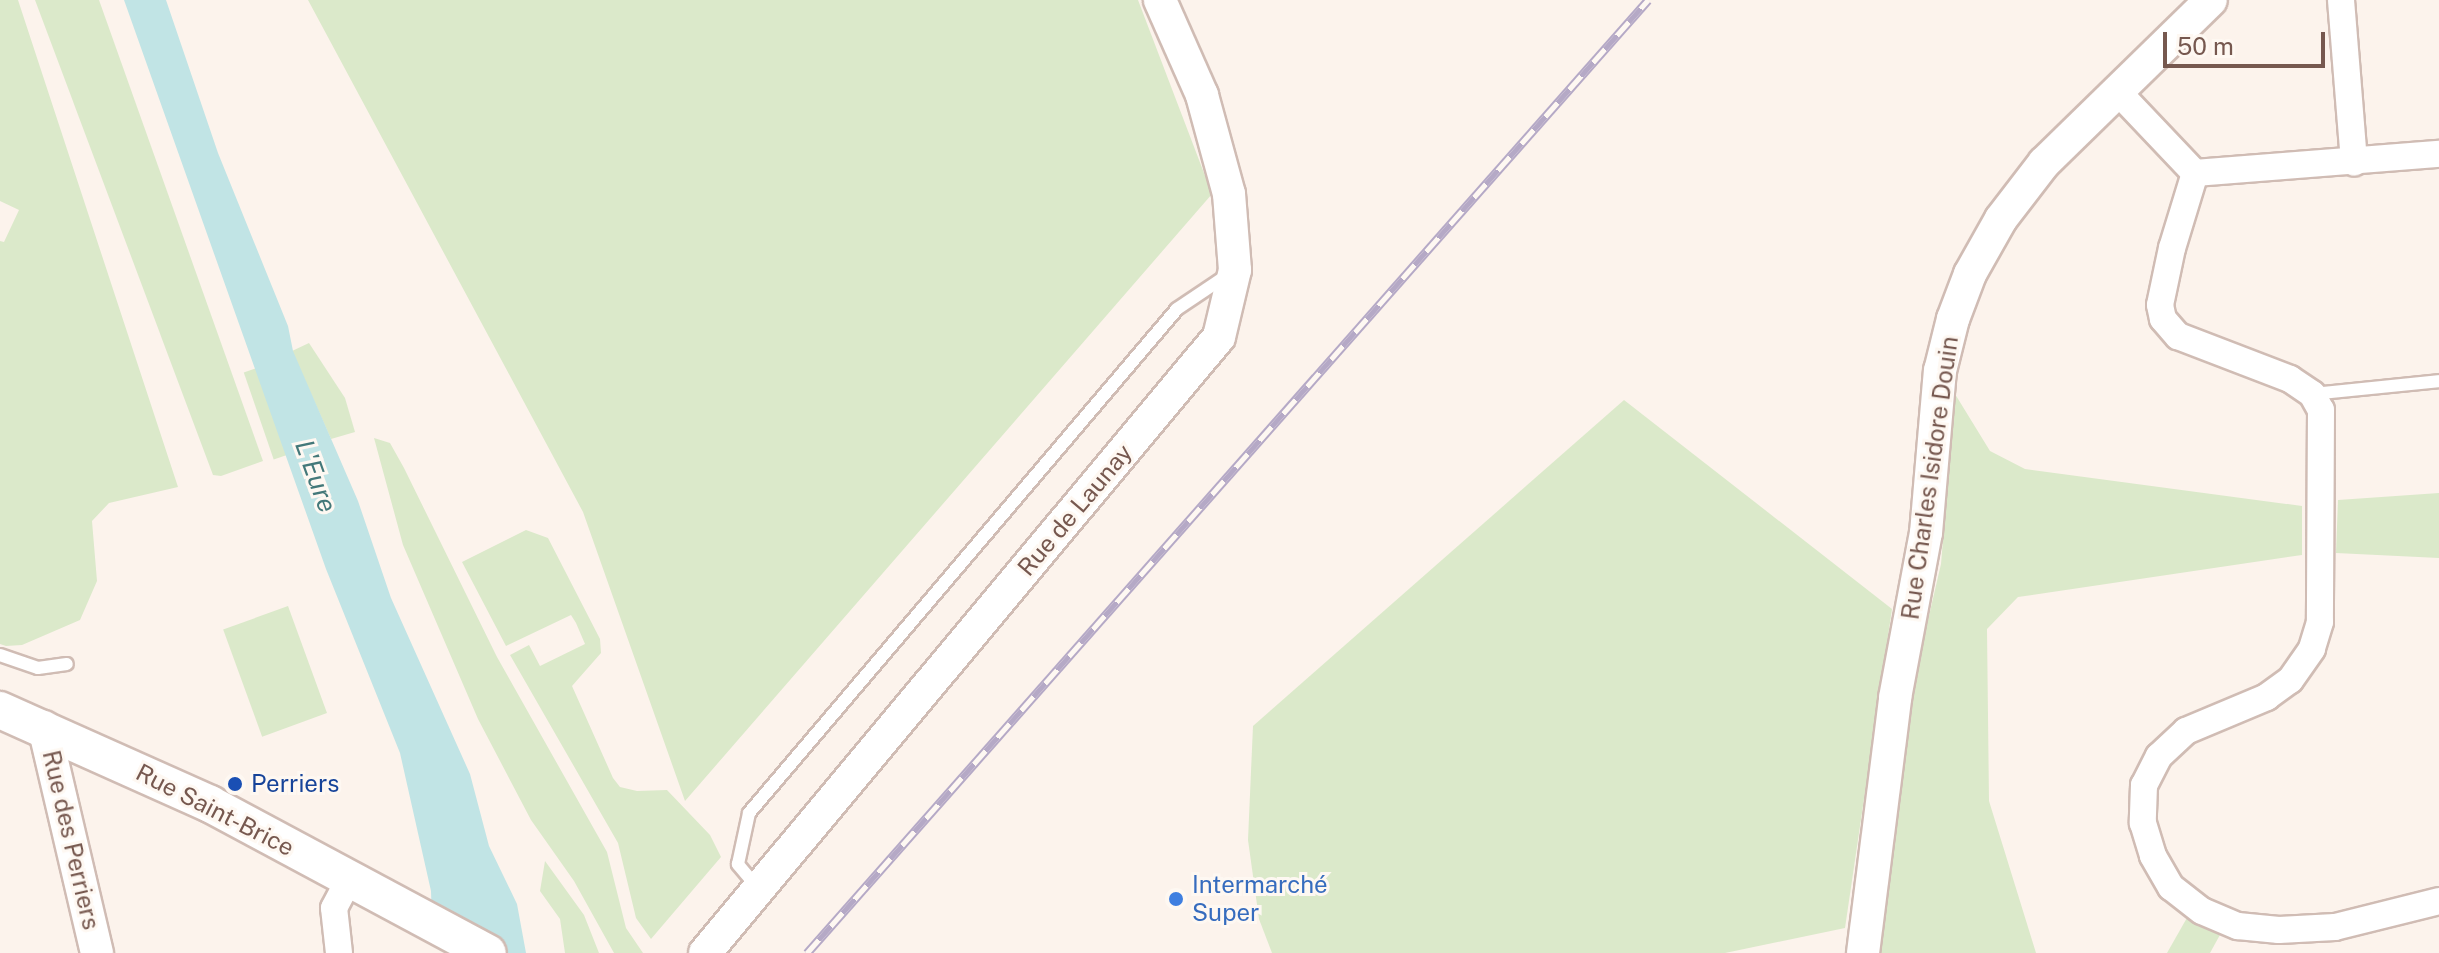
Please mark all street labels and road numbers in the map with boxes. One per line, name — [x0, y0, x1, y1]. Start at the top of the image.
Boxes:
street label: Rue Charles Isidore Douin — [1896, 334, 1964, 622]
street label: Rue de Launay — [1011, 438, 1139, 582]
street label: Rue des Perriers — [36, 747, 106, 933]
street label: Rue Saint-Brice — [131, 758, 299, 862]

